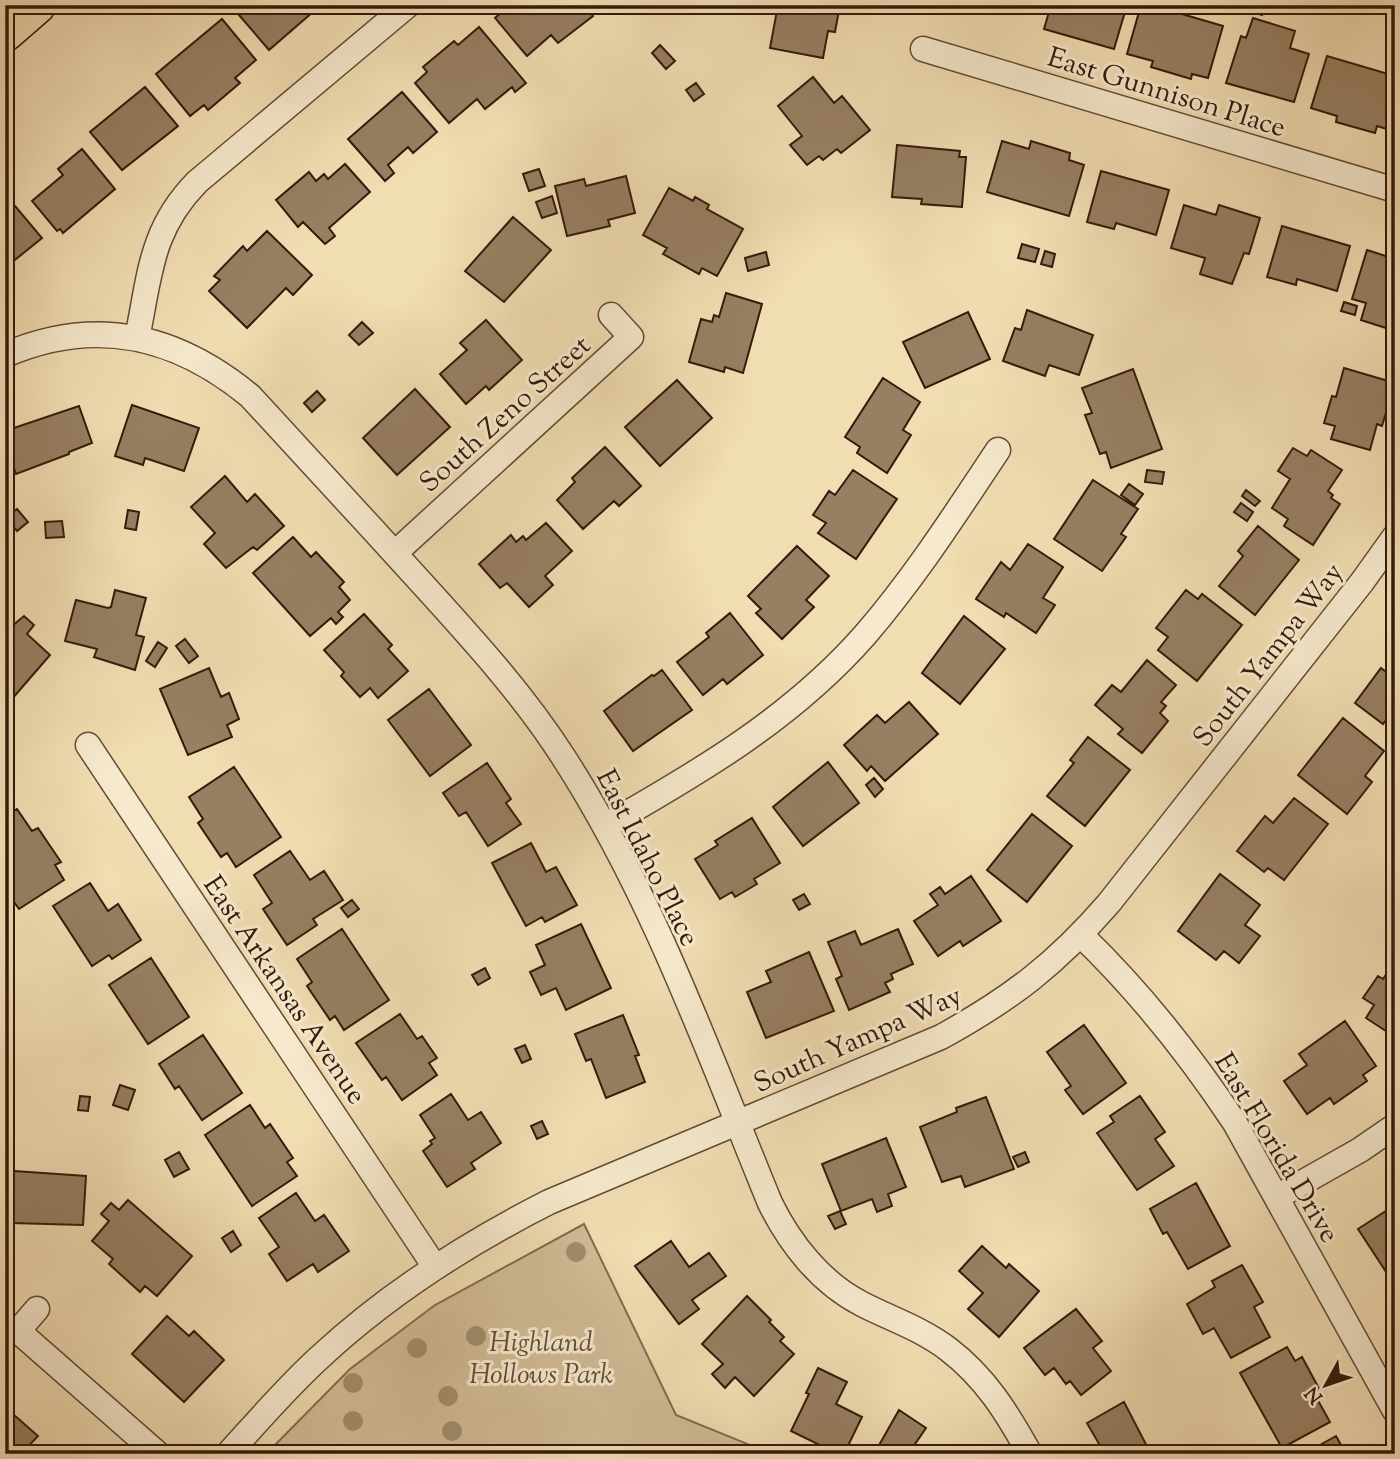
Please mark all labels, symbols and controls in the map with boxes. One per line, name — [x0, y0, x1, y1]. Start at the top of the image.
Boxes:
street label: East Gunnison Place — [1042, 39, 1290, 149]
street label: South Zeno Street — [411, 327, 601, 503]
street label: South Yampa Way — [1185, 555, 1354, 757]
street label: East Idaho Place — [585, 763, 708, 954]
street label: East Arkansas Avenue — [192, 868, 375, 1113]
street label: South Yampa Way — [748, 977, 969, 1105]
street label: East Florida Drive — [1203, 1046, 1348, 1251]
park label: Highland Hollows Park — [469, 1324, 613, 1396]
north arrow — [1292, 1350, 1362, 1420]
text: N — [1300, 1380, 1330, 1409]

